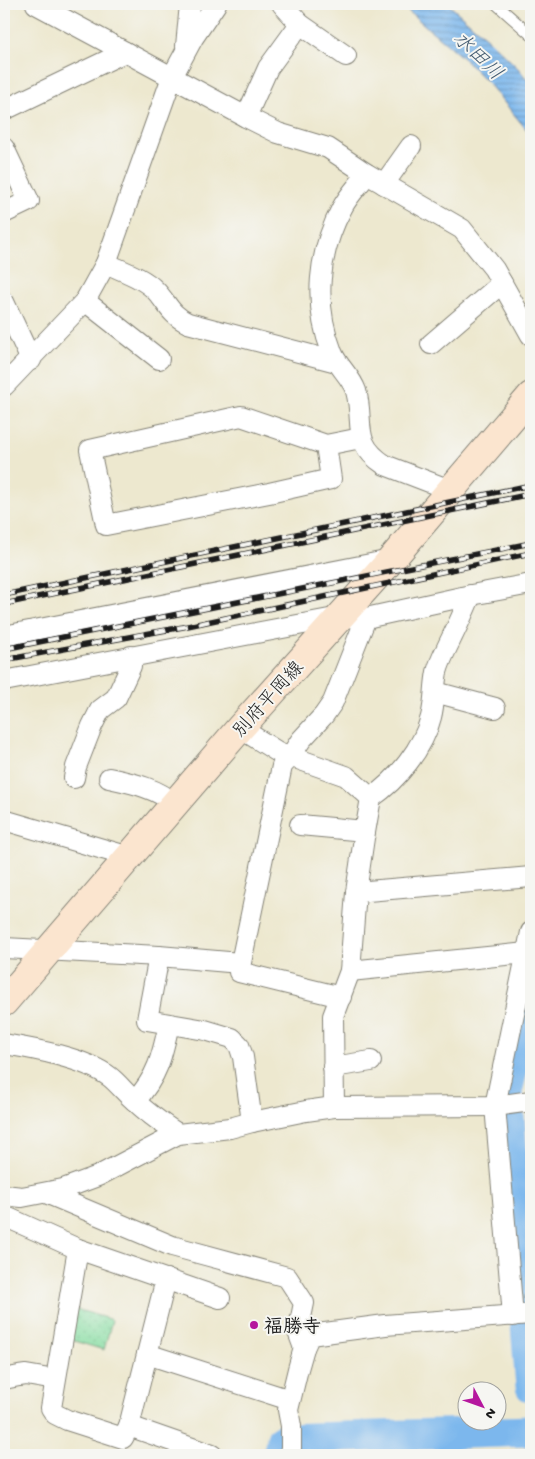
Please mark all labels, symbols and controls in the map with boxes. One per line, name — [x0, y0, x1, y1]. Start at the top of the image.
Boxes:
water label: 水田川 — [447, 28, 507, 87]
street label: 別府平岡線 — [229, 657, 310, 743]
place label: 福勝寺 — [264, 1316, 321, 1340]
marker: 福勝寺 — [248, 1319, 260, 1331]
north arrow — [458, 1382, 508, 1432]
text: N — [481, 1404, 499, 1422]

